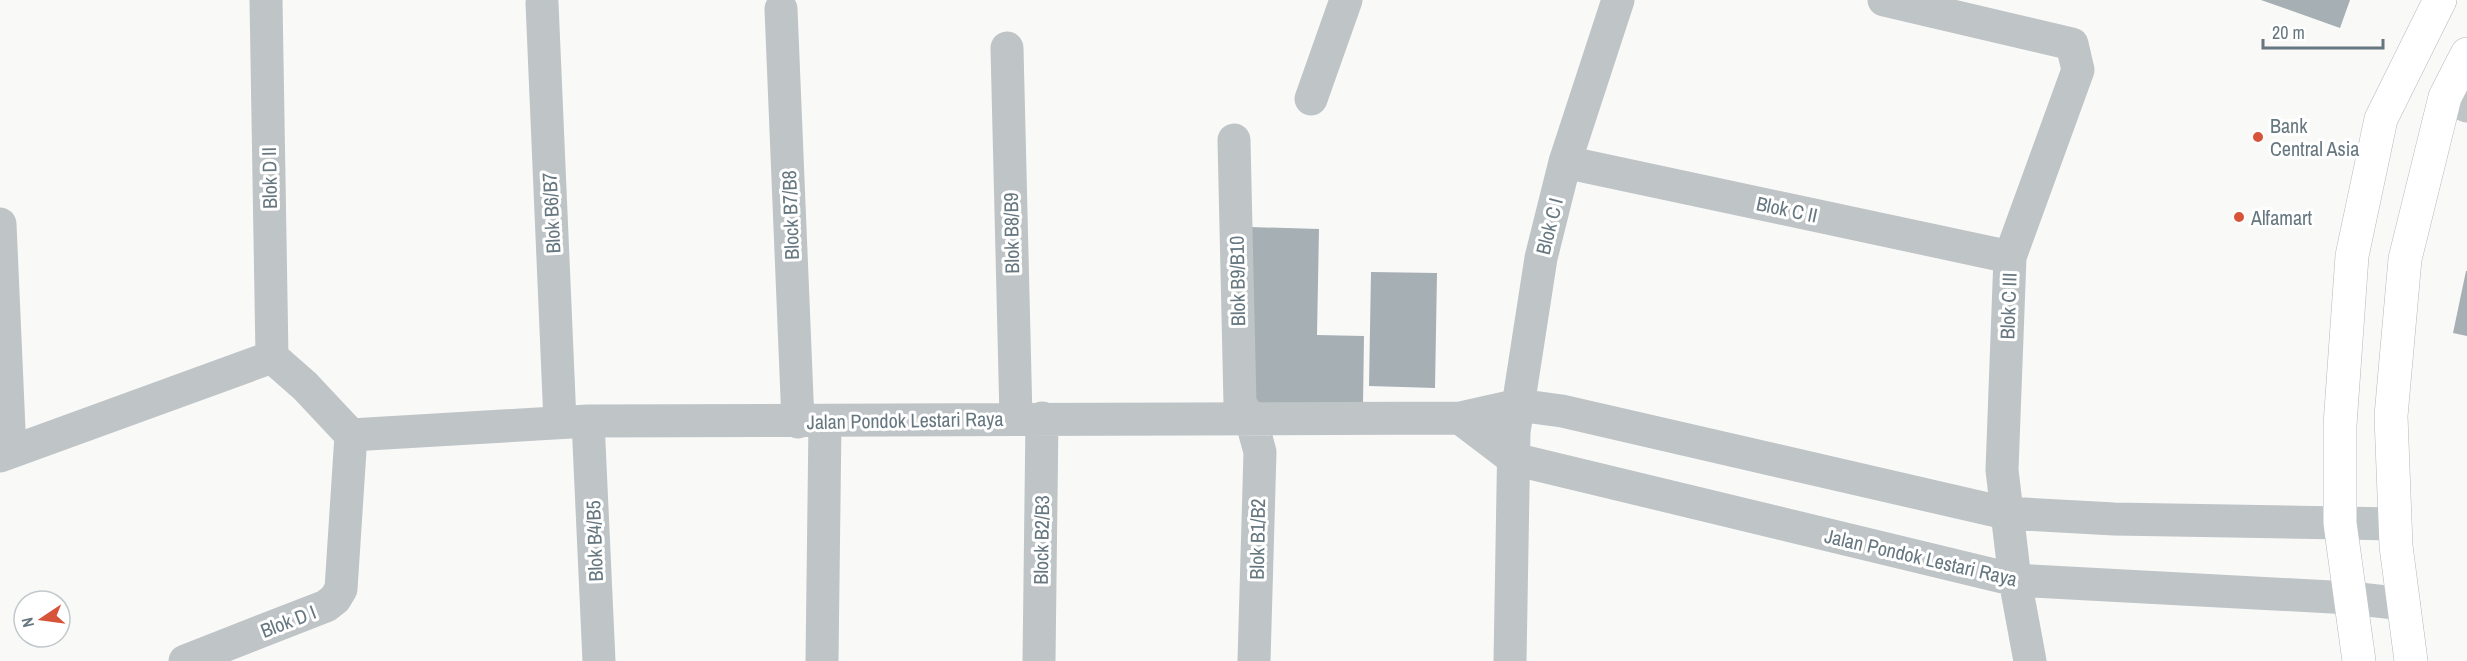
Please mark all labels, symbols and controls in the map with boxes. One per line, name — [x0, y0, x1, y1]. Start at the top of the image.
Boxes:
scale bar — [2263, 12, 2383, 50]
text: 20 m — [2272, 20, 2305, 45]
place label: Bank Central Asia — [2270, 112, 2359, 162]
marker: Bank Central Asia — [2251, 130, 2265, 144]
street label: Blok D II — [255, 147, 283, 209]
street label: Block B7/B8 — [775, 170, 805, 260]
street label: Blok B6/B7 — [535, 172, 567, 254]
street label: Blok C II — [1754, 189, 1820, 229]
street label: Blok B8/B9 — [997, 192, 1025, 274]
street label: Blok C I — [1529, 195, 1569, 257]
place label: Alfamart — [2250, 204, 2313, 231]
marker: Alfamart — [2232, 210, 2246, 224]
street label: Blok B9/B10 — [1223, 236, 1251, 326]
street label: Blok C III — [1993, 272, 2023, 340]
street label: Jalan Pondok Lestari Raya — [806, 405, 1004, 435]
street label: Block B2/B3 — [1027, 495, 1055, 585]
street label: Blok B1/B2 — [1243, 498, 1271, 580]
street label: Blok B4/B5 — [579, 500, 609, 582]
street label: Jalan Pondok Lestari Raya — [1822, 522, 2020, 592]
north arrow — [12, 589, 72, 649]
street label: Blok D I — [256, 598, 320, 644]
text: N — [16, 615, 39, 629]

